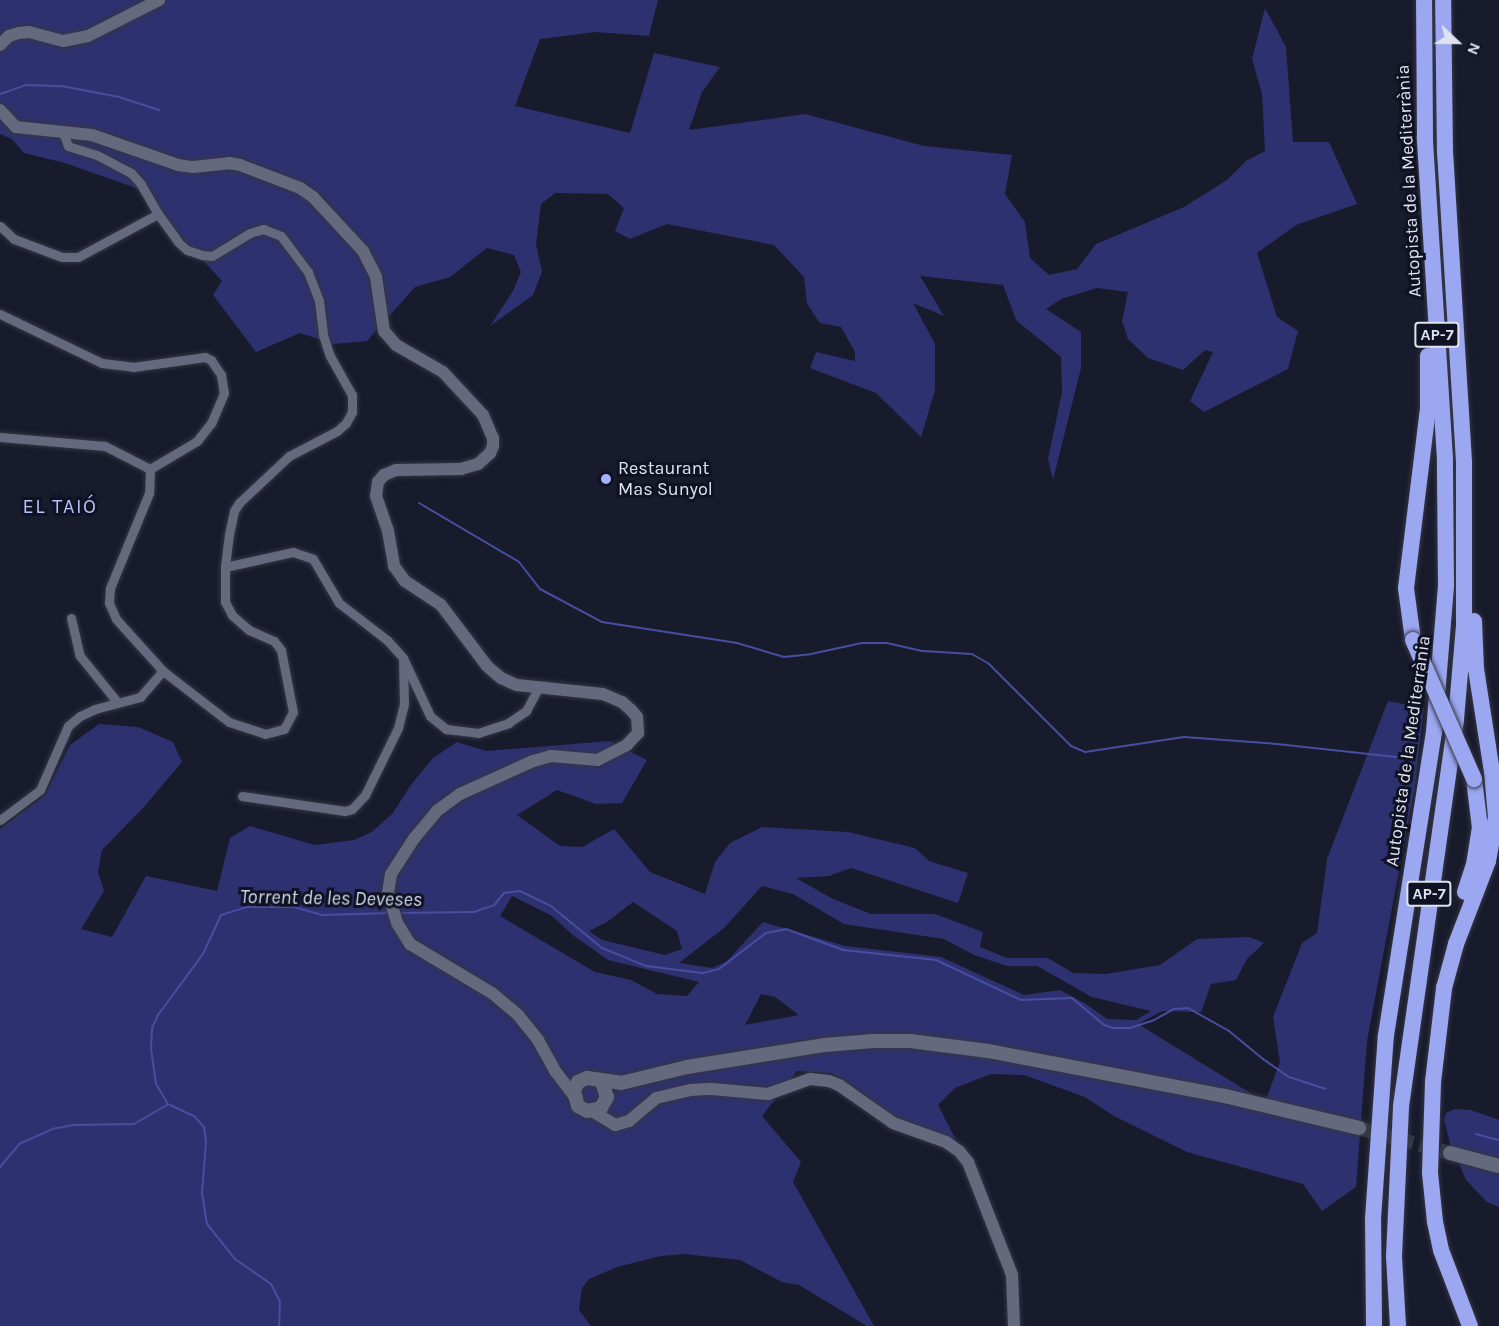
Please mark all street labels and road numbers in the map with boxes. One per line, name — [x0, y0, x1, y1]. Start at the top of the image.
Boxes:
street label: Autopista de la Mediterrània — [1392, 64, 1426, 298]
road number: AP-7 — [1413, 322, 1461, 348]
street label: Autopista de la Mediterrània — [1381, 634, 1435, 868]
road number: AP-7 — [1405, 881, 1453, 907]

